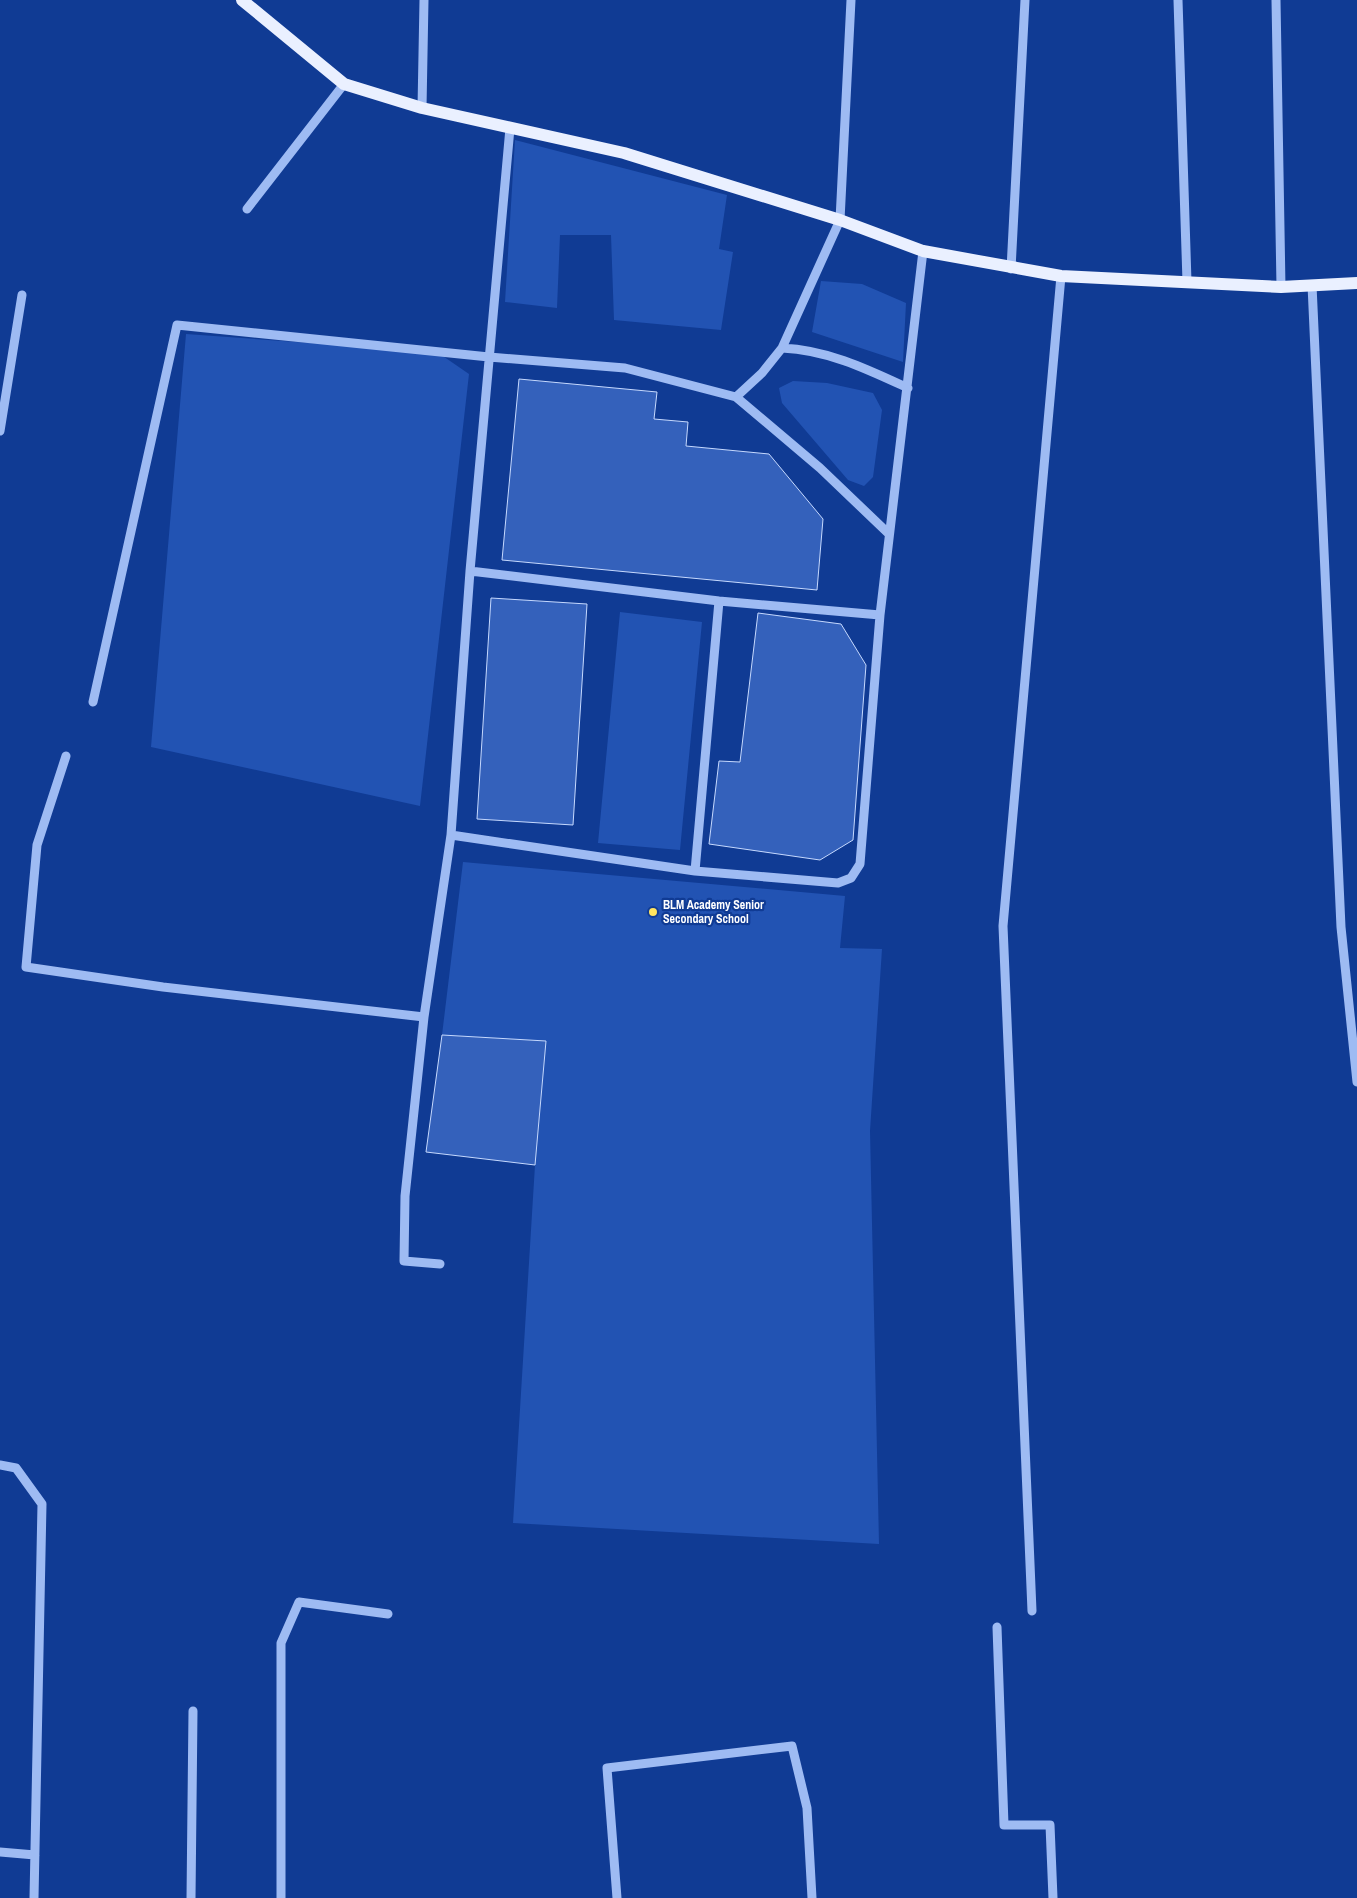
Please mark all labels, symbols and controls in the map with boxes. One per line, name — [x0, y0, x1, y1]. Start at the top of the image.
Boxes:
place label: BLM Academy Senior Secondary School — [663, 897, 764, 927]
marker: BLM Academy Senior Secondary School — [647, 906, 659, 918]

